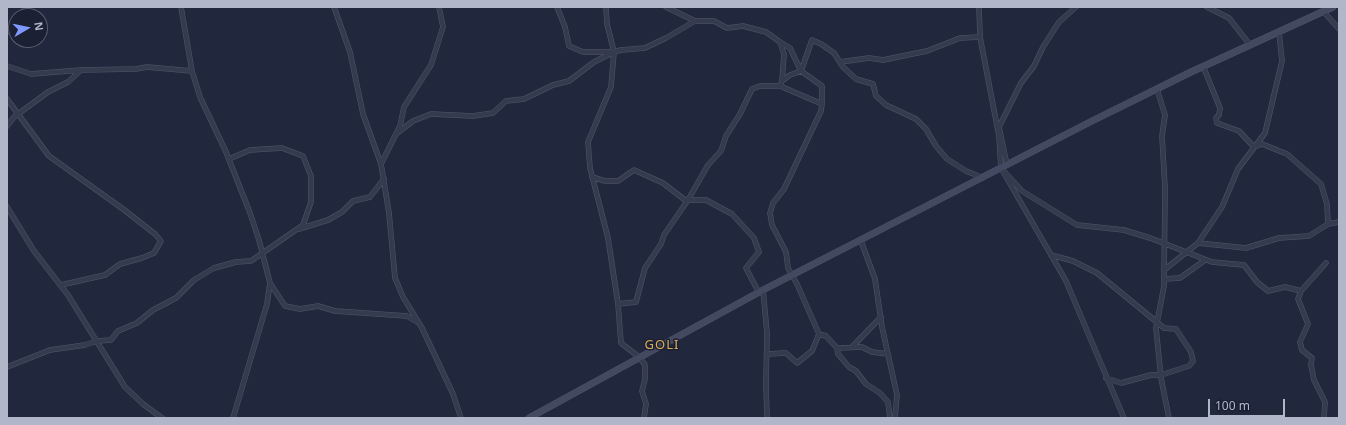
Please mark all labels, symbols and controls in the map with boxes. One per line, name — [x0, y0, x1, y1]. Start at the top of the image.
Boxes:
north arrow — [8, 8, 48, 48]
text: N — [31, 21, 47, 32]
district label: GOLI — [645, 337, 679, 353]
scale bar — [1210, 391, 1287, 417]
text: 100 m — [1215, 397, 1250, 414]

